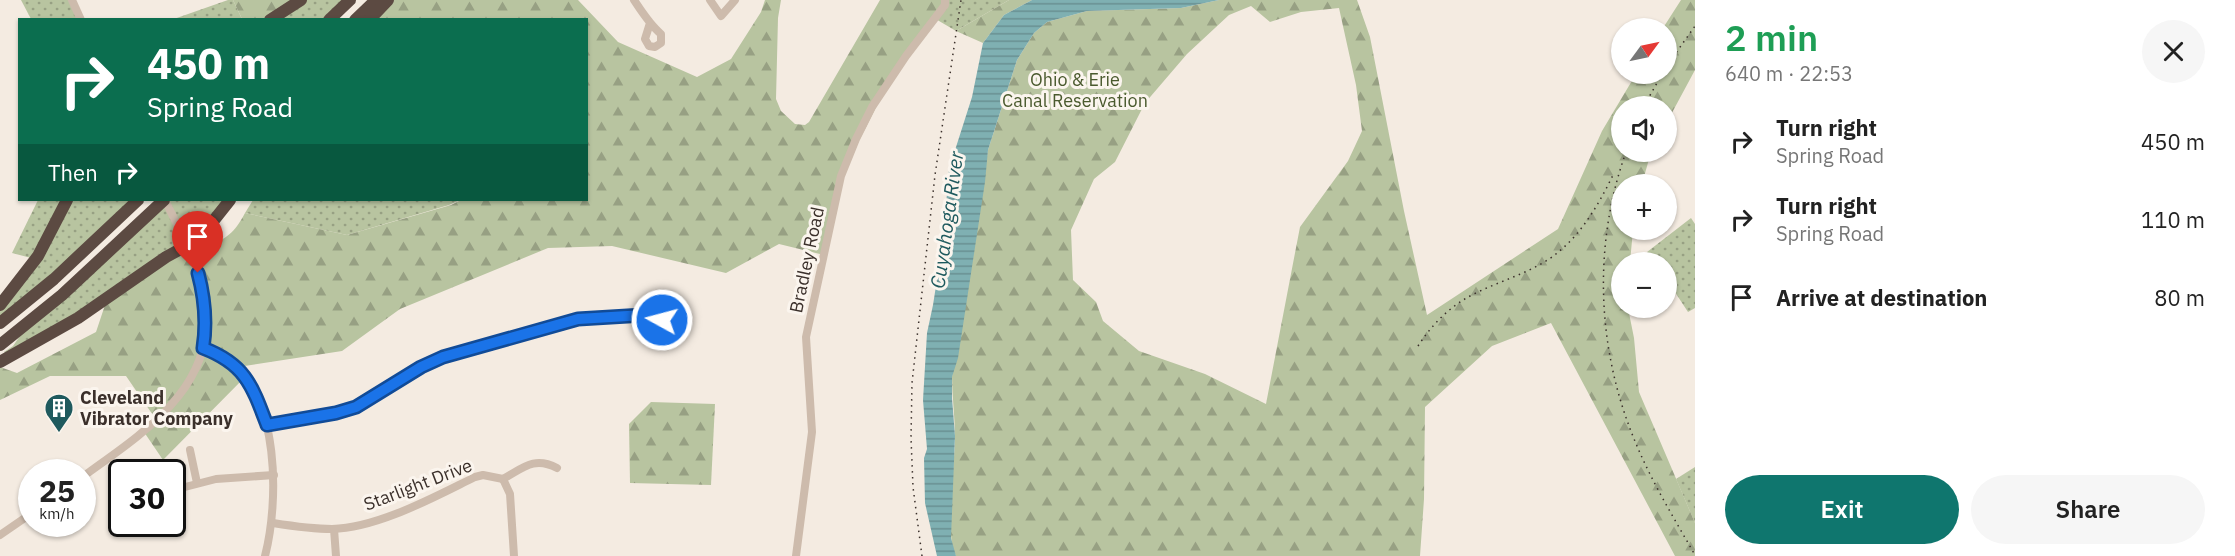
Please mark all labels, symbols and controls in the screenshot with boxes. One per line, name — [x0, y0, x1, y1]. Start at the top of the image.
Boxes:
text: 2 min — [1725, 14, 1818, 61]
north arrow — [1611, 18, 1677, 84]
map controls — [1611, 18, 1677, 318]
button: close — [2142, 20, 2205, 83]
text: 450 m — [147, 36, 270, 91]
icon: right — [48, 42, 126, 120]
text: 640 m · 22:53 — [1725, 60, 1853, 87]
park label: Ohio & Erie Canal Reservation — [1002, 68, 1148, 112]
text: Spring Road — [147, 89, 293, 124]
button: sound — [1611, 96, 1677, 162]
text: Turn right — [1776, 113, 1877, 142]
icon: right — [1725, 125, 1758, 158]
text: 450 m — [2141, 127, 2205, 156]
text: Spring Road — [1776, 142, 1884, 169]
water label: Cuyahoga River — [924, 149, 970, 290]
icon: right — [110, 156, 143, 189]
text: Then — [48, 158, 98, 187]
button: + — [1611, 174, 1677, 240]
text: Turn right — [1776, 191, 1877, 220]
icon: right — [1725, 203, 1758, 236]
street label: Bradley Road — [784, 205, 829, 315]
text: 110 m — [2141, 205, 2205, 234]
pin — [172, 211, 223, 273]
icon: arrive — [181, 220, 214, 253]
text: Spring Road — [1776, 220, 1884, 247]
button: − — [1611, 252, 1677, 318]
icon: arrive — [1725, 281, 1758, 314]
text: Arrive at destination — [1776, 283, 1987, 312]
text: 80 m — [2154, 283, 2205, 312]
position arrow — [630, 288, 694, 352]
place label: Cleveland Vibrator Company — [80, 386, 233, 430]
building icon: Cleveland Vibrator Company — [43, 392, 75, 434]
street label: Starlight Drive — [360, 453, 475, 516]
speed limit sign: 30 — [108, 459, 186, 537]
text: 25 — [39, 471, 75, 510]
button: Exit — [1725, 475, 1959, 544]
button: Share — [1971, 475, 2205, 544]
text: km/h — [39, 504, 75, 523]

